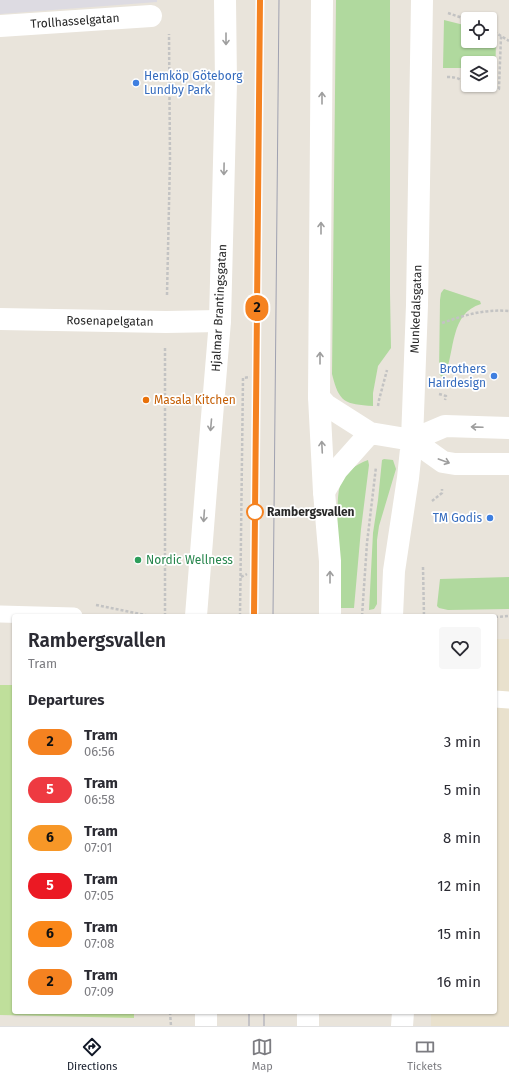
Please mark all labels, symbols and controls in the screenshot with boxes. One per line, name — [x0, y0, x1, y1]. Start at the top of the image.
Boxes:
street label: Trollhasselgatan — [30, 11, 120, 31]
map controls — [461, 12, 497, 92]
button: locate — [461, 12, 497, 48]
one-way arrow — [222, 32, 230, 45]
button: layers — [461, 56, 497, 92]
place label: Hemköp Göteborg Lundby Park — [144, 69, 243, 97]
marker: Hemköp Göteborg Lundby Park — [131, 78, 141, 88]
one-way arrow — [318, 92, 326, 105]
one-way arrow — [220, 162, 228, 175]
one-way arrow — [317, 222, 325, 235]
street label: Hjalmar Brantingsgatan — [209, 244, 229, 372]
street label: Munkedalsgatan — [407, 264, 425, 354]
line badge: 2 — [244, 295, 270, 321]
text: 2 — [253, 299, 261, 316]
street label: Rosenapelgatan — [66, 313, 154, 329]
one-way arrow — [316, 352, 323, 365]
place label: Brothers Hairdesign — [428, 362, 486, 390]
marker: Brothers Hairdesign — [489, 371, 499, 381]
place label: Masala Kitchen — [154, 393, 236, 407]
marker: Masala Kitchen — [141, 395, 151, 405]
one-way arrow — [208, 418, 215, 431]
one-way arrow — [471, 423, 484, 431]
one-way arrow — [318, 441, 325, 454]
one-way arrow — [438, 458, 451, 465]
marker: Rambergsvallen — [246, 503, 264, 521]
place label: Rambergsvallen — [267, 505, 355, 519]
one-way arrow — [200, 509, 207, 522]
place label: TM Godis — [433, 511, 482, 525]
marker: TM Godis — [485, 513, 495, 523]
place label: Nordic Wellness — [146, 553, 233, 567]
marker: Nordic Wellness — [133, 555, 143, 565]
one-way arrow — [326, 571, 334, 584]
button: heart — [439, 627, 481, 669]
text: Rambergsvallen — [28, 629, 166, 652]
text: Tram — [28, 656, 57, 671]
text: Departures — [28, 691, 105, 709]
text: Tram — [84, 726, 118, 744]
text: 2 — [46, 733, 54, 750]
text: 3 min — [444, 733, 481, 751]
text: 06:56 — [84, 744, 115, 759]
text: Tram — [84, 774, 118, 792]
text: 5 — [46, 781, 54, 798]
text: 5 min — [444, 781, 481, 799]
text: 06:58 — [84, 792, 115, 807]
text: Tram — [84, 822, 118, 840]
text: 6 — [46, 829, 54, 846]
text: 8 min — [443, 829, 481, 847]
text: 07:01 — [84, 840, 112, 855]
text: Tram — [84, 870, 118, 888]
text: 5 — [46, 877, 54, 894]
text: 12 min — [437, 877, 481, 895]
text: 07:05 — [84, 888, 114, 903]
text: Tram — [84, 918, 118, 936]
text: 6 — [46, 925, 54, 942]
text: 15 min — [437, 925, 481, 943]
text: 07:08 — [84, 936, 114, 951]
text: Tram — [84, 966, 118, 984]
text: 2 — [46, 973, 54, 990]
text: 16 min — [437, 973, 481, 991]
text: 07:09 — [84, 984, 114, 999]
tab: Directions — [67, 1036, 117, 1073]
tab: Map — [251, 1036, 273, 1073]
tab: Tickets — [407, 1036, 442, 1073]

